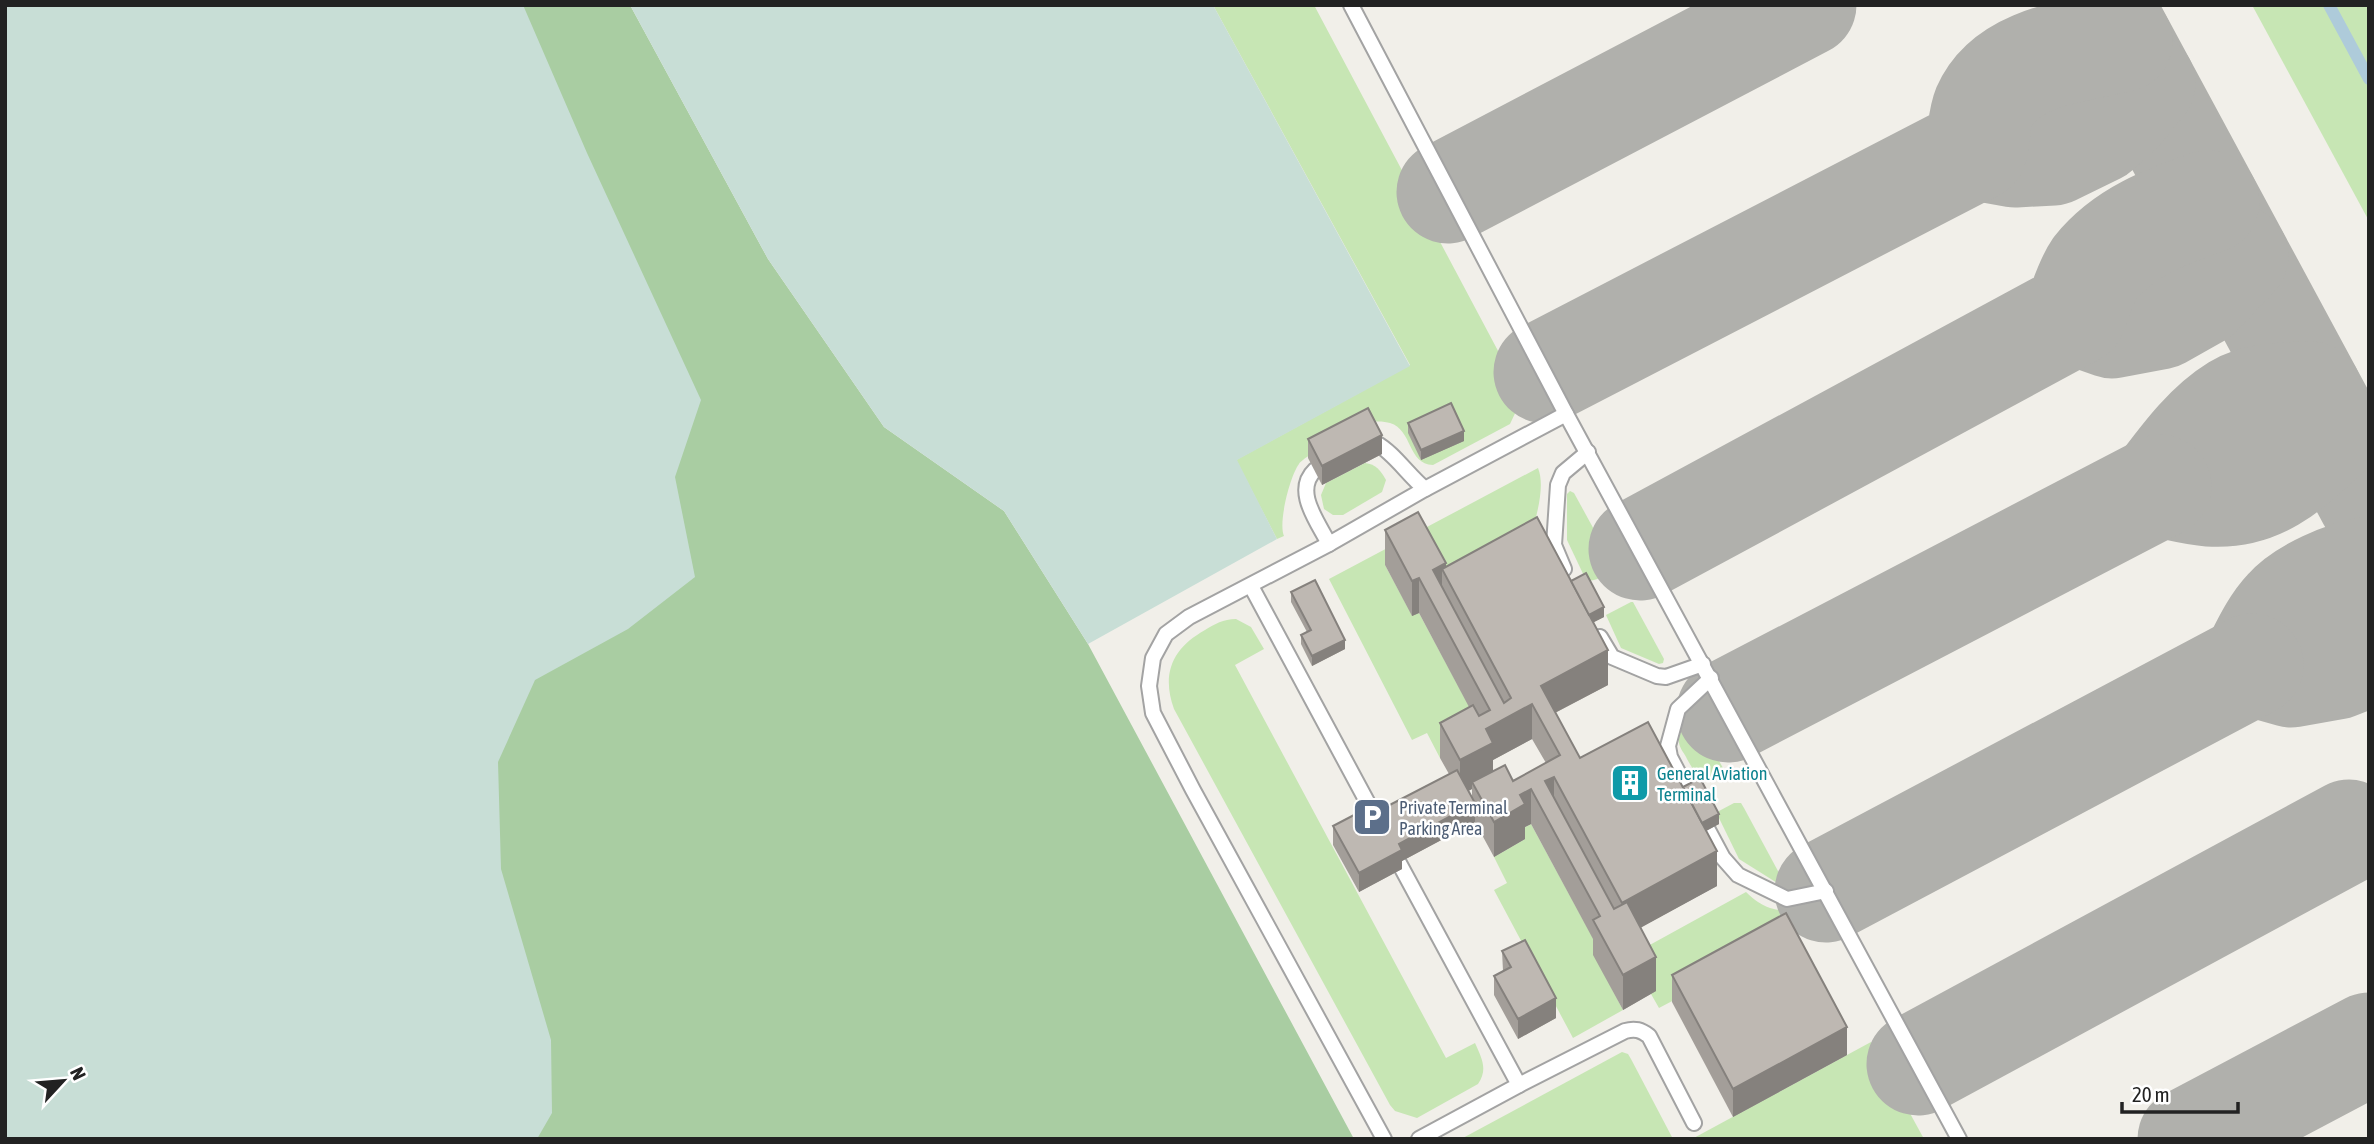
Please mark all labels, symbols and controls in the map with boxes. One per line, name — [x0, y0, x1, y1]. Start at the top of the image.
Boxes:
building icon: General Aviation Terminal — [1609, 762, 1651, 804]
place label: General Aviation Terminal — [1657, 763, 1767, 805]
parking icon: Private Terminal Parking Area — [1351, 796, 1393, 838]
place label: Private Terminal Parking Area — [1399, 797, 1508, 839]
north arrow — [28, 1046, 98, 1116]
text: N — [66, 1064, 91, 1083]
scale bar — [2122, 1070, 2238, 1114]
text: 20 m — [2132, 1082, 2170, 1106]

